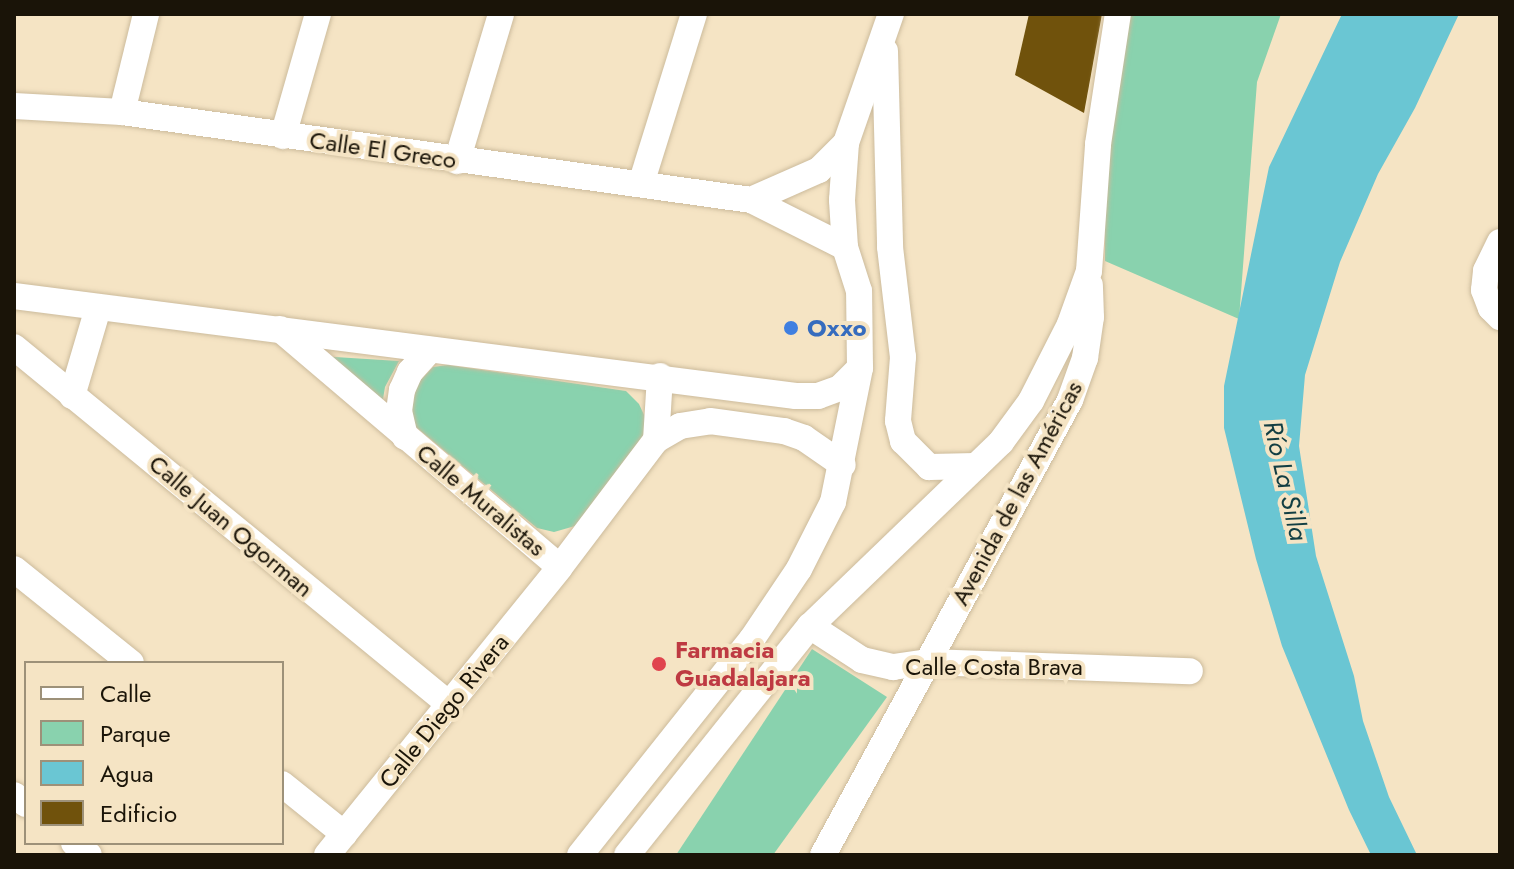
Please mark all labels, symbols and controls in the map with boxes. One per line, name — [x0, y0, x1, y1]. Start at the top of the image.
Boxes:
street label: Calle El Greco — [308, 125, 458, 175]
place label: Oxxo — [807, 314, 867, 342]
marker: Oxxo — [782, 319, 800, 337]
street label: Avenida de las Américas — [946, 376, 1088, 610]
water label: Río La Silla — [1256, 418, 1314, 544]
street label: Calle Muralistas — [411, 438, 551, 562]
street label: Calle Juan Ogorman — [143, 449, 319, 603]
street label: Calle Diego Rivera — [373, 628, 515, 794]
place label: Farmacia Guadalajara — [675, 636, 811, 692]
street label: Calle Costa Brava — [905, 653, 1083, 681]
marker: Farmacia Guadalajara — [650, 655, 668, 673]
legend — [24, 661, 284, 845]
text: Calle — [100, 676, 151, 711]
text: Parque — [100, 716, 171, 751]
text: Agua — [100, 756, 154, 791]
text: Edificio — [100, 796, 177, 831]

